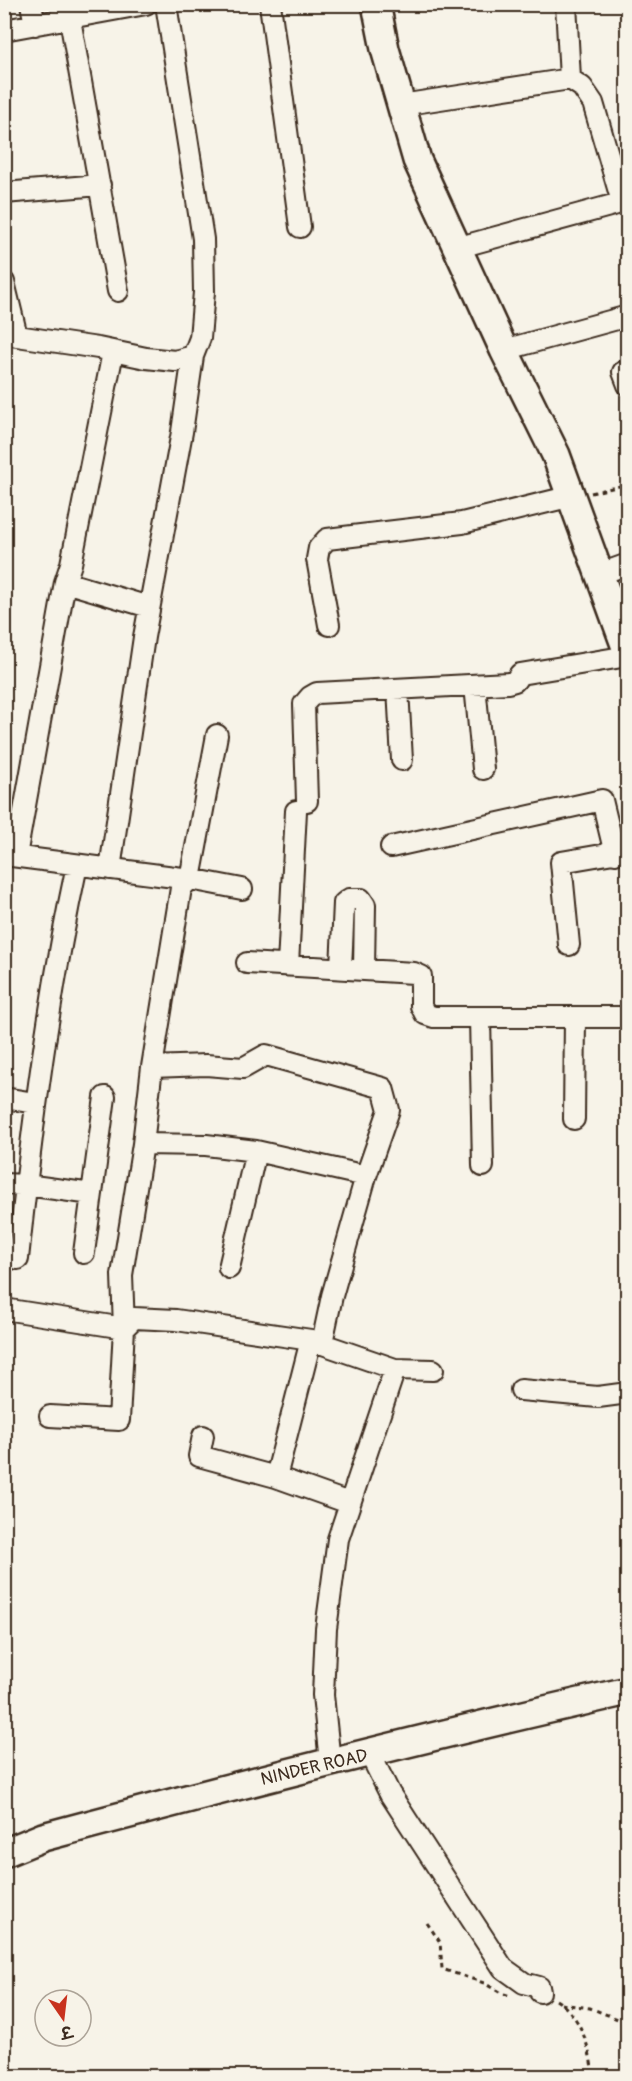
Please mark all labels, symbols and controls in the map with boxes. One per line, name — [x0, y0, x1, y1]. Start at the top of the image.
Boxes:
street label: NINDER ROAD — [258, 1744, 370, 1791]
north arrow — [33, 1988, 93, 2048]
text: उ — [57, 2020, 76, 2043]

